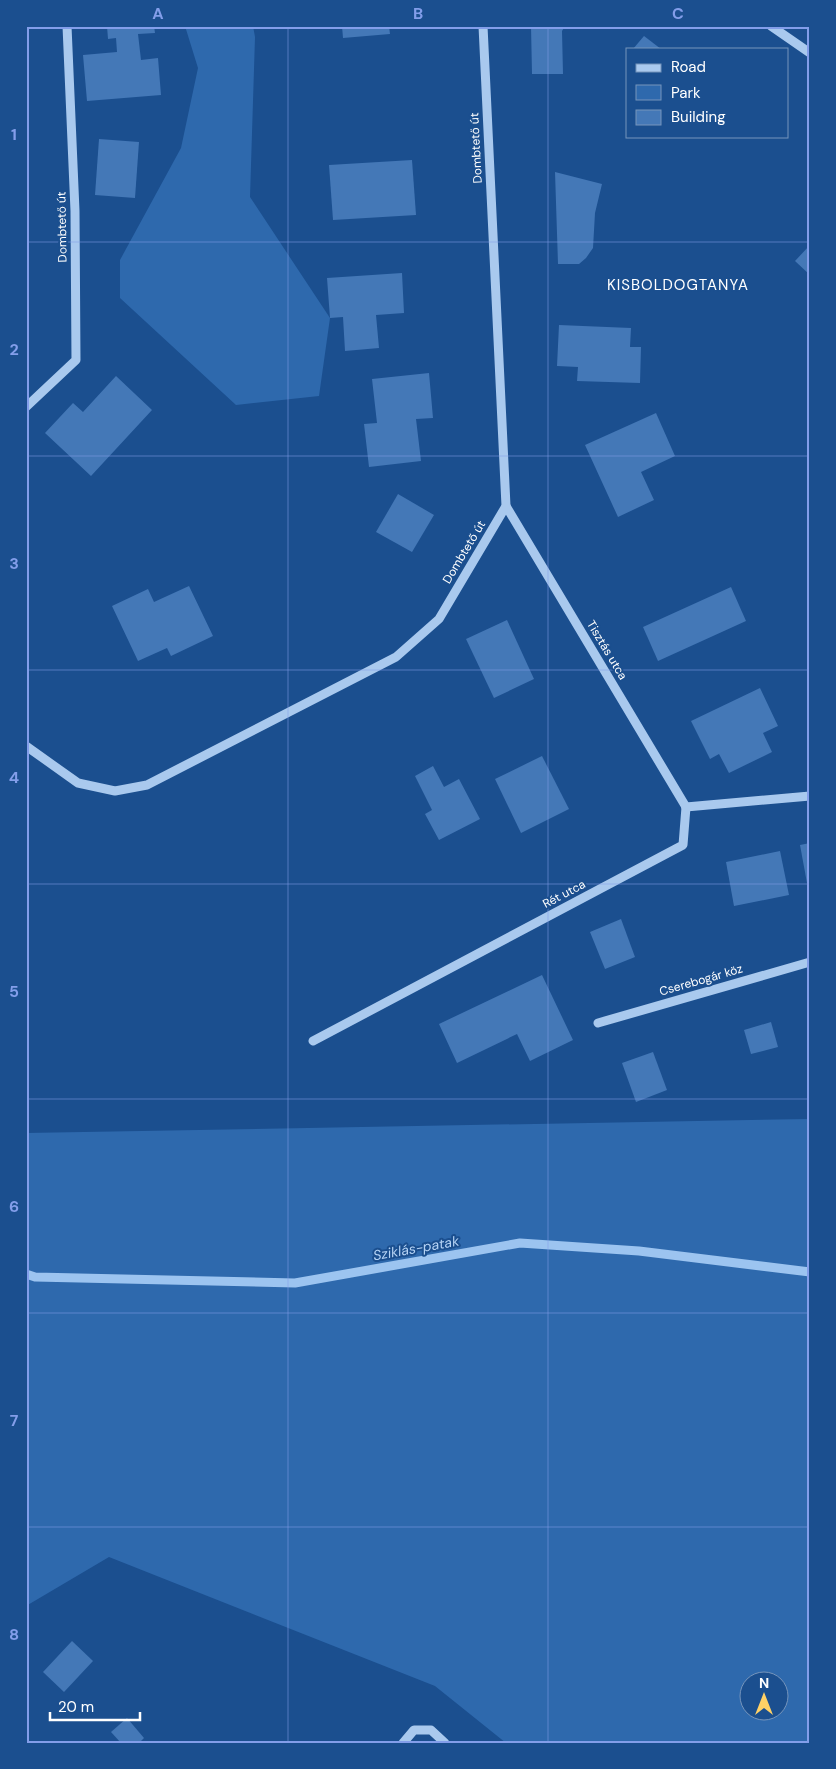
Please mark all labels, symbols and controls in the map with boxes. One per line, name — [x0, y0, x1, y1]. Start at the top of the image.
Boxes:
text: A — [152, 3, 164, 24]
text: B — [413, 3, 423, 24]
text: C — [672, 3, 684, 24]
legend — [626, 48, 788, 138]
text: Road — [671, 57, 706, 77]
text: Park — [671, 83, 701, 103]
text: Building — [671, 107, 726, 127]
street label: Dombtető út — [466, 112, 486, 184]
text: 1 — [11, 124, 17, 145]
street label: Dombtető út — [53, 191, 71, 263]
district label: KISBOLDOGTANYA — [607, 275, 749, 295]
text: 2 — [9, 339, 19, 360]
street label: Dombtető út — [439, 517, 489, 587]
text: 3 — [9, 553, 19, 574]
street label: Tisztás utca — [583, 617, 631, 683]
text: 4 — [9, 767, 19, 788]
street label: Rét utca — [540, 876, 588, 912]
street label: Cserebogár köz — [657, 960, 745, 1000]
text: 5 — [9, 981, 19, 1002]
text: 6 — [9, 1196, 19, 1217]
water label: Sziklás-patak — [372, 1231, 461, 1264]
text: 7 — [10, 1410, 19, 1431]
text: 8 — [9, 1624, 19, 1645]
north arrow — [738, 1672, 788, 1722]
text: N — [759, 1674, 769, 1692]
scale bar — [50, 1689, 140, 1721]
text: 20 m — [58, 1697, 94, 1717]

